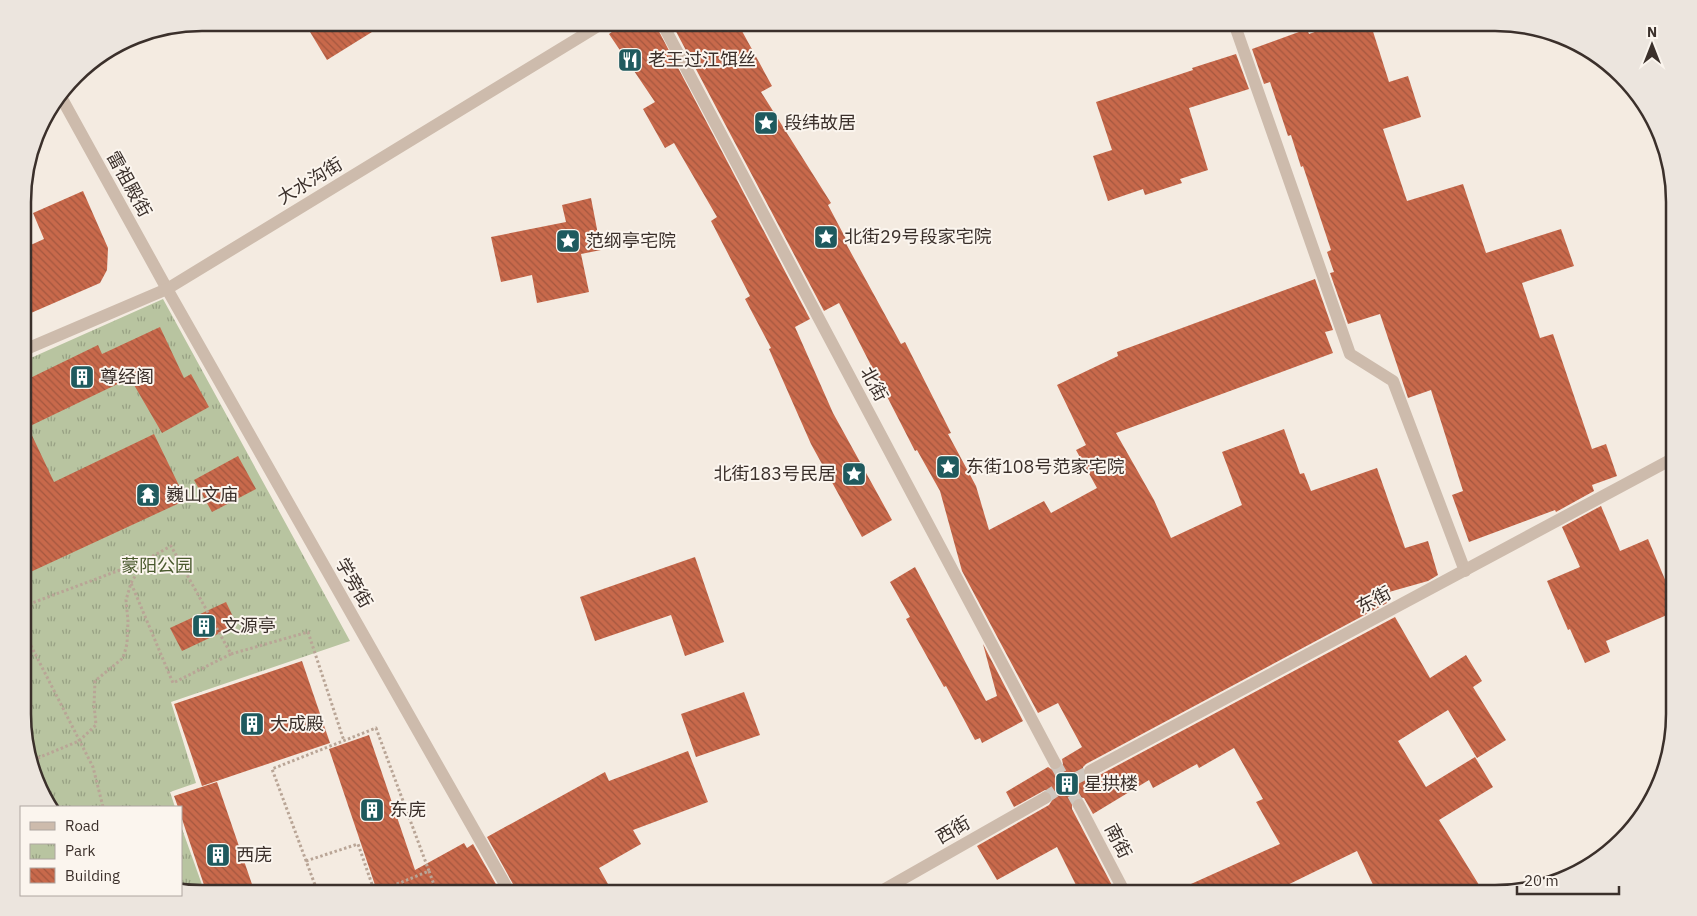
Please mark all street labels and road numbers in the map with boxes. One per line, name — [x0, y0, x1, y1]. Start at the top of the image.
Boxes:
street label: 雷祖殿街 — [102, 147, 157, 221]
street label: 大水沟街 — [273, 152, 347, 209]
street label: 北街 — [856, 362, 893, 405]
street label: 学旁街 — [331, 554, 378, 612]
street label: 东街 — [1352, 581, 1395, 618]
street label: 西街 — [931, 811, 974, 849]
street label: 南街 — [1100, 820, 1137, 862]

